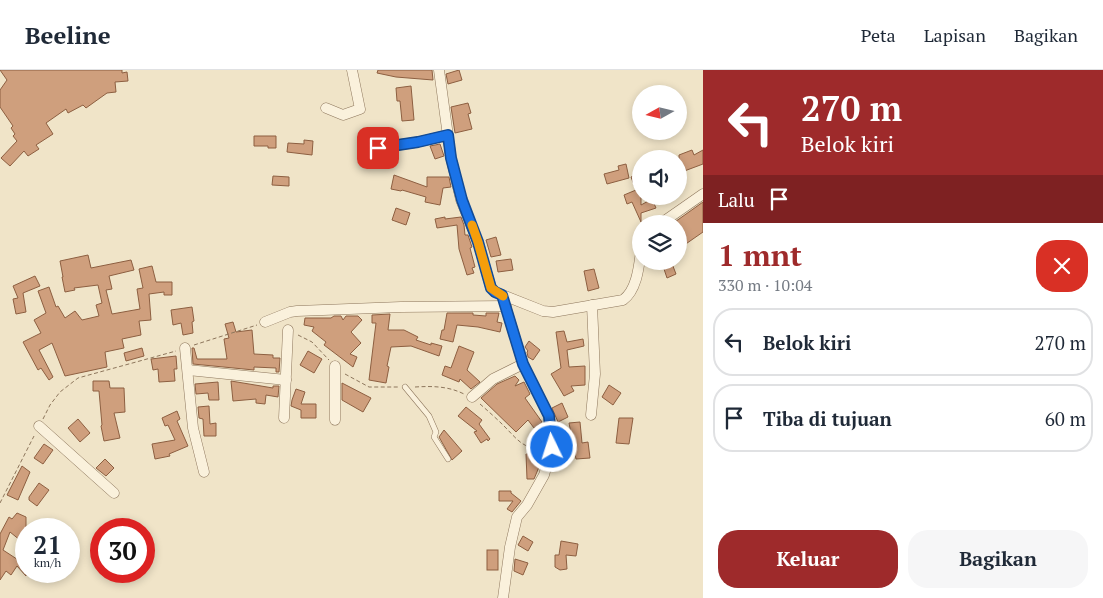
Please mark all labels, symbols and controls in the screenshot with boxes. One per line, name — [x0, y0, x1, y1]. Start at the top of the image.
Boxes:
text: Beeline — [25, 19, 111, 51]
text: Peta — [861, 23, 896, 47]
text: Lapisan — [924, 23, 986, 47]
text: Bagikan — [1014, 23, 1078, 47]
north arrow — [632, 85, 688, 140]
map controls — [632, 85, 687, 270]
text: 270 m — [801, 85, 902, 131]
icon: left — [718, 90, 783, 155]
pin — [357, 127, 399, 169]
text: Belok kiri — [801, 129, 894, 158]
icon: arrive — [364, 134, 392, 162]
button: sound — [632, 150, 687, 205]
icon: arrive — [765, 185, 793, 213]
text: Lalu — [718, 187, 755, 212]
button: layers — [632, 215, 687, 270]
text: 1 mnt — [718, 235, 802, 275]
button: close — [1036, 240, 1088, 292]
text: 330 m · 10:04 — [718, 274, 812, 296]
icon: left — [720, 328, 748, 356]
text: Belok kiri — [763, 330, 851, 355]
text: 270 m — [1035, 330, 1086, 355]
icon: arrive — [720, 404, 748, 432]
text: Tiba di tujuan — [763, 406, 892, 431]
text: 60 m — [1045, 406, 1086, 431]
position arrow — [525, 420, 577, 472]
speed limit sign: 30 — [90, 518, 155, 583]
text: 21 — [33, 528, 62, 561]
button: Keluar — [718, 530, 898, 588]
button: Bagikan — [908, 530, 1088, 588]
text: km/h — [34, 555, 61, 570]

